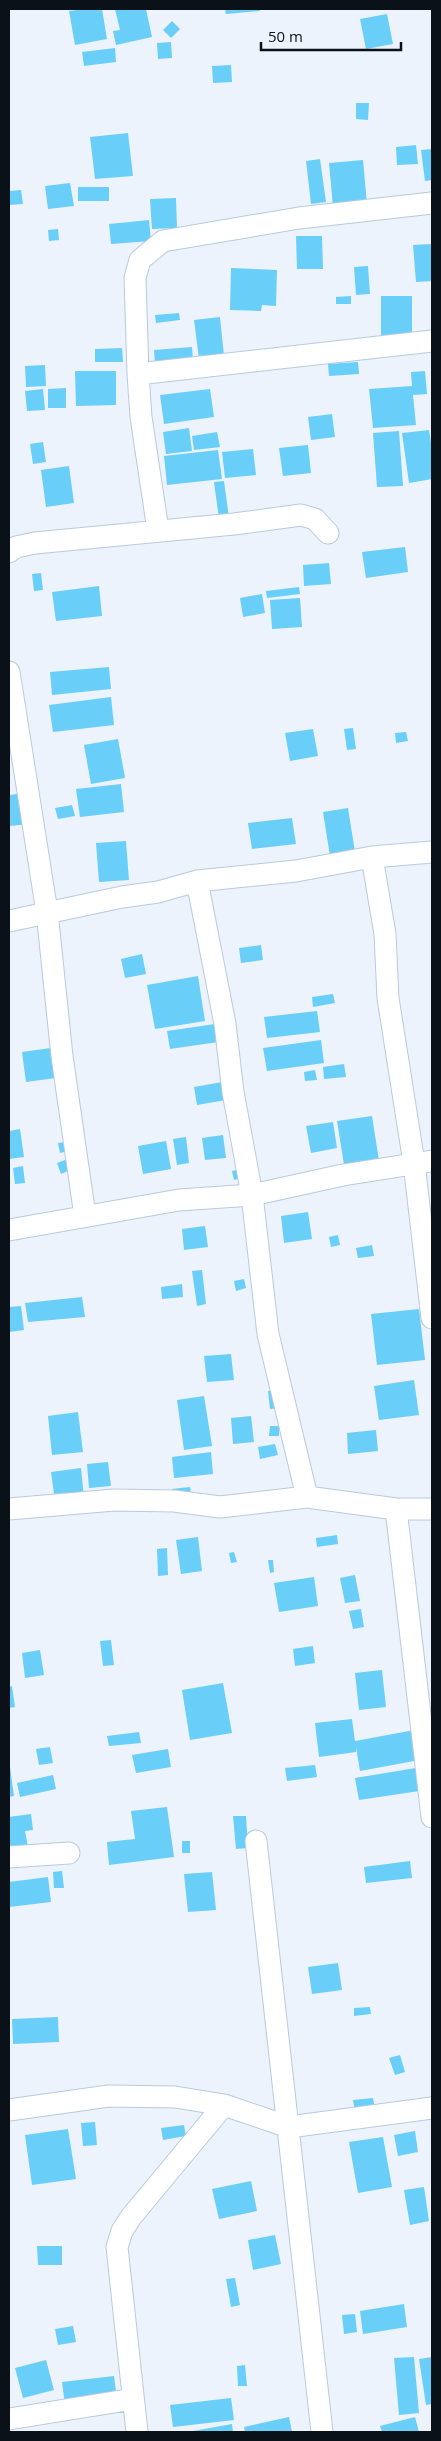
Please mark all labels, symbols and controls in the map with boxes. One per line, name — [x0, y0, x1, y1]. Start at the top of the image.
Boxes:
scale bar — [261, 20, 401, 52]
text: 50 m — [268, 26, 303, 46]

